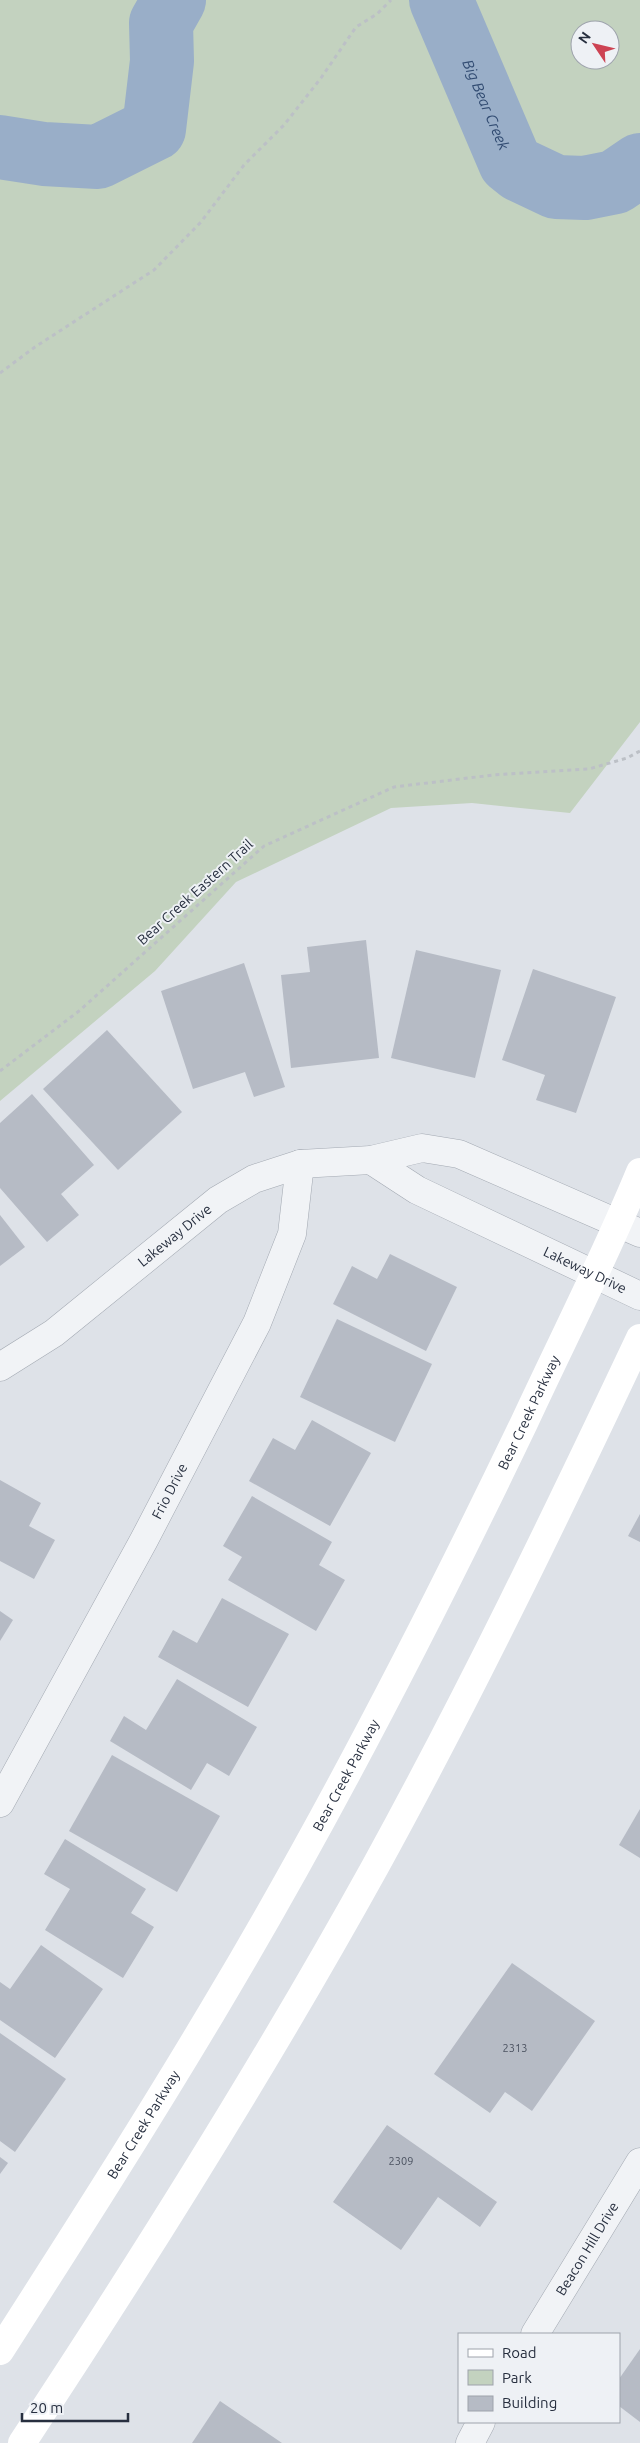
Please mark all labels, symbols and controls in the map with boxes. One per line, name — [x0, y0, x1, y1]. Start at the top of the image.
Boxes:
north arrow — [570, 20, 620, 70]
text: N — [575, 29, 594, 46]
water label: Big Bear Creek — [459, 57, 513, 153]
street label: Bear Creek Eastern Trail — [134, 836, 256, 948]
street label: Lakeway Drive — [135, 1201, 215, 1270]
street label: Lakeway Drive — [541, 1243, 629, 1296]
street label: Bear Creek Parkway — [495, 1353, 563, 1472]
street label: Frio Drive — [148, 1461, 191, 1522]
street label: Bear Creek Parkway — [309, 1716, 383, 1834]
house number: 2313 — [503, 2042, 527, 2054]
street label: Bear Creek Parkway — [104, 2067, 183, 2182]
house number: 2309 — [389, 2155, 413, 2167]
street label: Beacon Hill Drive — [553, 2199, 622, 2298]
legend — [458, 2333, 620, 2423]
text: Road — [502, 2344, 537, 2361]
text: Park — [502, 2369, 532, 2386]
scale bar — [22, 2390, 129, 2422]
text: Building — [502, 2394, 557, 2411]
text: 20 m — [30, 2399, 63, 2416]

